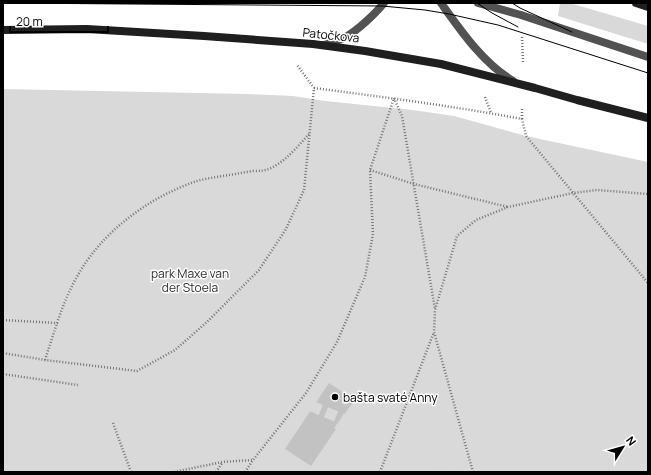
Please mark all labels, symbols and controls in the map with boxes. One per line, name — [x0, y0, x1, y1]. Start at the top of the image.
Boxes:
scale bar — [10, 8, 108, 34]
text: 20 m — [16, 13, 43, 30]
street label: Patočkova — [302, 24, 360, 46]
park label: park Maxe van der Stoela — [151, 265, 229, 296]
place label: bašta svaté Anny — [343, 389, 438, 406]
marker: bašta svaté Anny — [330, 392, 340, 402]
north arrow — [603, 427, 643, 467]
text: N — [623, 433, 640, 448]

